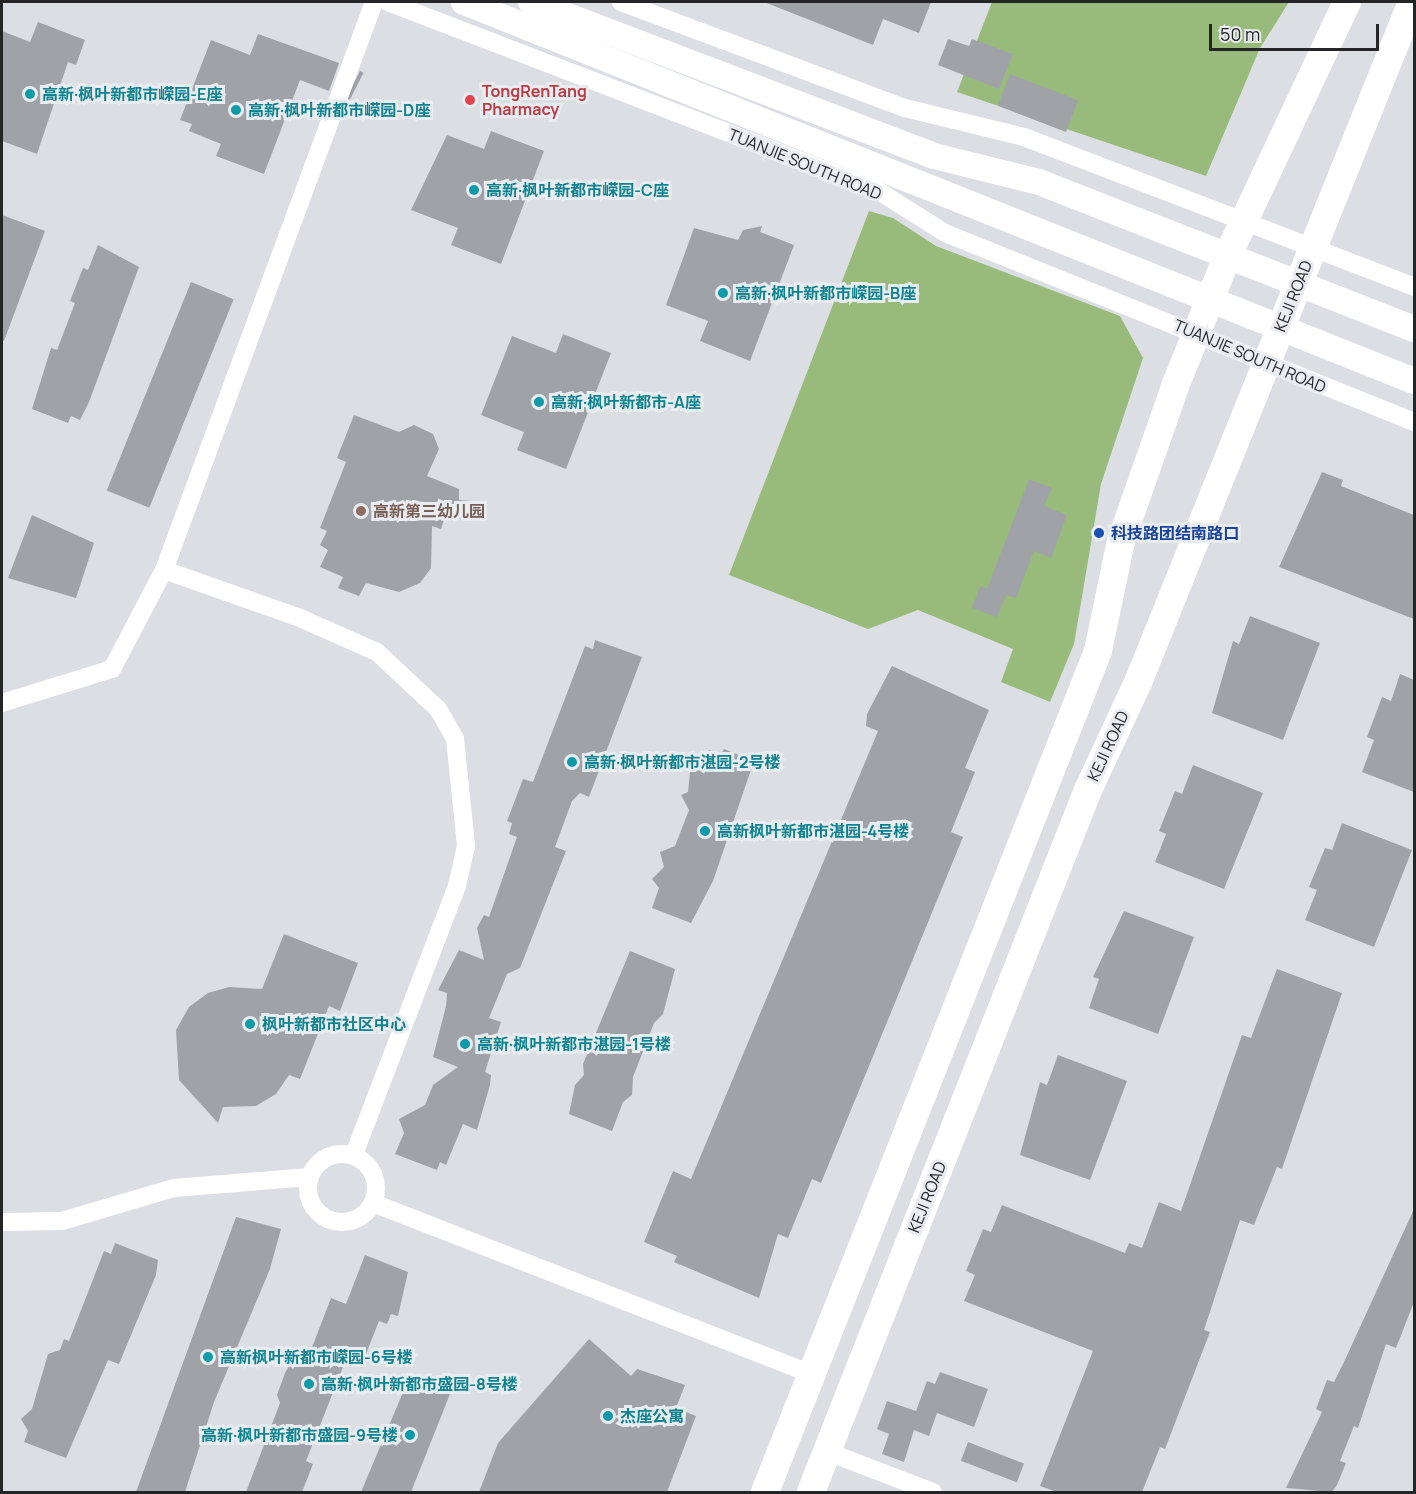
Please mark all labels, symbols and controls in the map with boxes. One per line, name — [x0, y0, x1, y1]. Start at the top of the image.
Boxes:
scale bar — [1212, 12, 1382, 50]
text: 50 m — [1220, 22, 1260, 46]
place label: TongRenTang Pharmacy — [482, 81, 587, 119]
place label: 高新·枫叶新都市嵘园-E座 — [42, 84, 222, 104]
marker: 高新·枫叶新都市嵘园-E座 — [23, 87, 37, 101]
marker: TongRenTang Pharmacy — [463, 93, 477, 107]
place label: 高新·枫叶新都市嵘园-D座 — [248, 100, 430, 120]
marker: 高新·枫叶新都市嵘园-D座 — [229, 103, 243, 117]
street label: TUANJIE SOUTH ROAD — [726, 124, 884, 204]
place label: 高新·枫叶新都市嵘园-C座 — [486, 180, 669, 200]
marker: 高新·枫叶新都市嵘园-C座 — [467, 183, 481, 197]
street label: KEJI ROAD — [1270, 258, 1316, 334]
place label: 高新·枫叶新都市嵘园-B座 — [735, 283, 916, 303]
marker: 高新·枫叶新都市嵘园-B座 — [716, 286, 730, 300]
street label: TUANJIE SOUTH ROAD — [1171, 315, 1329, 397]
place label: 高新·枫叶新都市-A座 — [551, 392, 700, 412]
marker: 高新·枫叶新都市-A座 — [532, 395, 546, 409]
place label: 高新第三幼儿园 — [373, 501, 485, 521]
marker: 高新第三幼儿园 — [354, 504, 368, 518]
place label: 科技路团结南路口 — [1111, 523, 1239, 543]
marker: 科技路团结南路口 — [1092, 526, 1106, 540]
street label: KEJI ROAD — [1083, 708, 1133, 784]
place label: 高新·枫叶新都市湛园-2号楼 — [584, 752, 781, 772]
marker: 高新·枫叶新都市湛园-2号楼 — [565, 755, 579, 769]
place label: 高新枫叶新都市湛园-4号楼 — [717, 821, 909, 841]
marker: 高新枫叶新都市湛园-4号楼 — [698, 824, 712, 838]
place label: 枫叶新都市社区中心 — [262, 1014, 406, 1034]
marker: 枫叶新都市社区中心 — [243, 1017, 257, 1031]
place label: 高新·枫叶新都市湛园-1号楼 — [477, 1034, 671, 1054]
marker: 高新·枫叶新都市湛园-1号楼 — [458, 1037, 472, 1051]
street label: KEJI ROAD — [904, 1159, 950, 1235]
place label: 高新枫叶新都市嵘园-6号楼 — [220, 1347, 413, 1367]
marker: 高新枫叶新都市嵘园-6号楼 — [201, 1350, 215, 1364]
place label: 高新·枫叶新都市盛园-8号楼 — [321, 1374, 518, 1394]
marker: 高新·枫叶新都市盛园-8号楼 — [302, 1377, 316, 1391]
place label: 杰座公寓 — [620, 1406, 684, 1426]
marker: 杰座公寓 — [601, 1409, 615, 1423]
place label: 高新·枫叶新都市盛园-9号楼 — [201, 1425, 398, 1445]
marker: 高新·枫叶新都市盛园-9号楼 — [403, 1428, 417, 1442]

